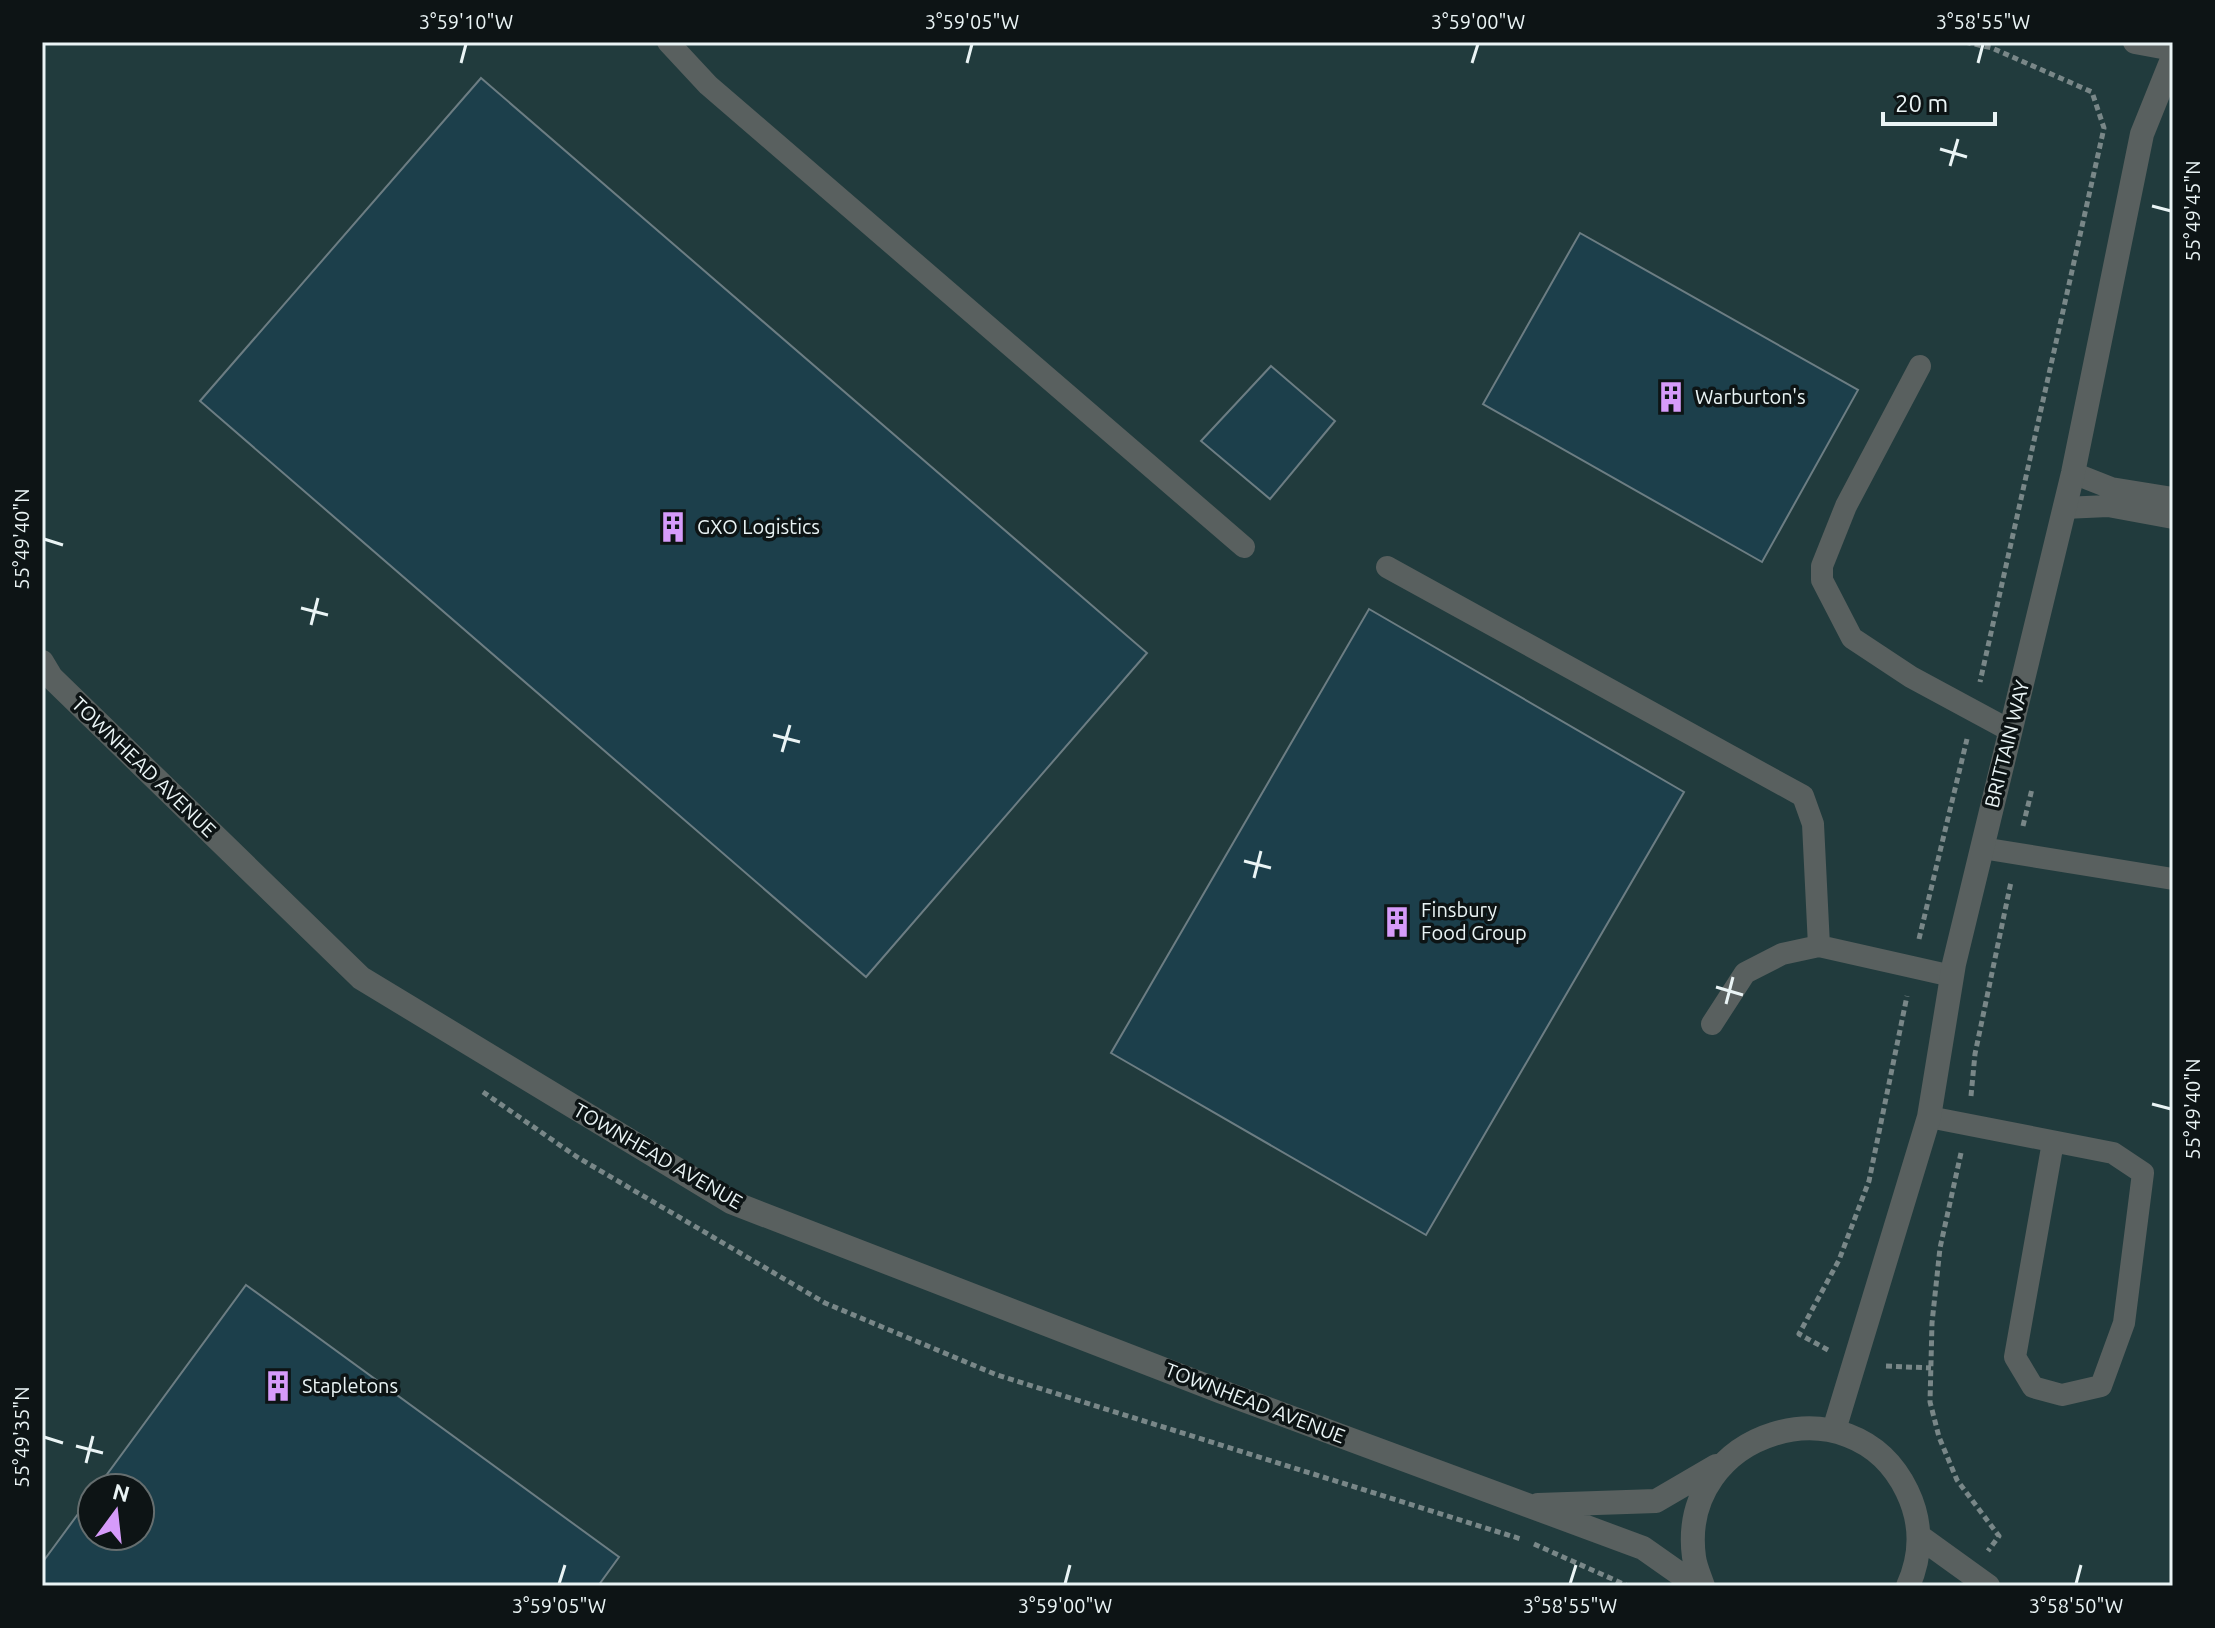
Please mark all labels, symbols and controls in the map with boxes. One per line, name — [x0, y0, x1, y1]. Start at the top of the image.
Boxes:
text: 3°59'10"W — [419, 10, 513, 33]
text: 3°59'05"W — [925, 10, 1019, 33]
text: 3°59'00"W — [1431, 10, 1525, 33]
text: 3°58'55"W — [1936, 10, 2030, 33]
scale bar — [1883, 76, 1995, 126]
text: 20 m — [1895, 90, 1948, 117]
text: 55°49'45"N — [2181, 160, 2204, 262]
building icon: Warburton's — [1654, 380, 1688, 414]
place label: Warburton's — [1695, 385, 1806, 408]
text: 55°49'40"N — [10, 488, 33, 590]
building icon: GXO Logistics — [656, 510, 690, 544]
place label: GXO Logistics — [697, 515, 820, 538]
street label: BRITTAIN WAY — [1980, 677, 2034, 810]
street label: TOWNHEAD AVENUE — [68, 692, 221, 841]
place label: Finsbury Food Group — [1421, 898, 1527, 944]
building icon: Finsbury Food Group — [1380, 905, 1414, 939]
text: 55°49'40"N — [2181, 1058, 2204, 1160]
street label: TOWNHEAD AVENUE — [570, 1098, 747, 1213]
street label: TOWNHEAD AVENUE — [1162, 1358, 1349, 1448]
building icon: Stapletons — [261, 1369, 295, 1403]
place label: Stapletons — [302, 1374, 398, 1397]
text: 55°49'35"N — [10, 1386, 33, 1488]
north arrow — [76, 1472, 156, 1552]
text: N — [110, 1478, 132, 1506]
text: 3°59'05"W — [512, 1594, 606, 1617]
text: 3°59'00"W — [1018, 1594, 1112, 1617]
text: 3°58'55"W — [1523, 1594, 1617, 1617]
text: 3°58'50"W — [2029, 1594, 2123, 1617]

